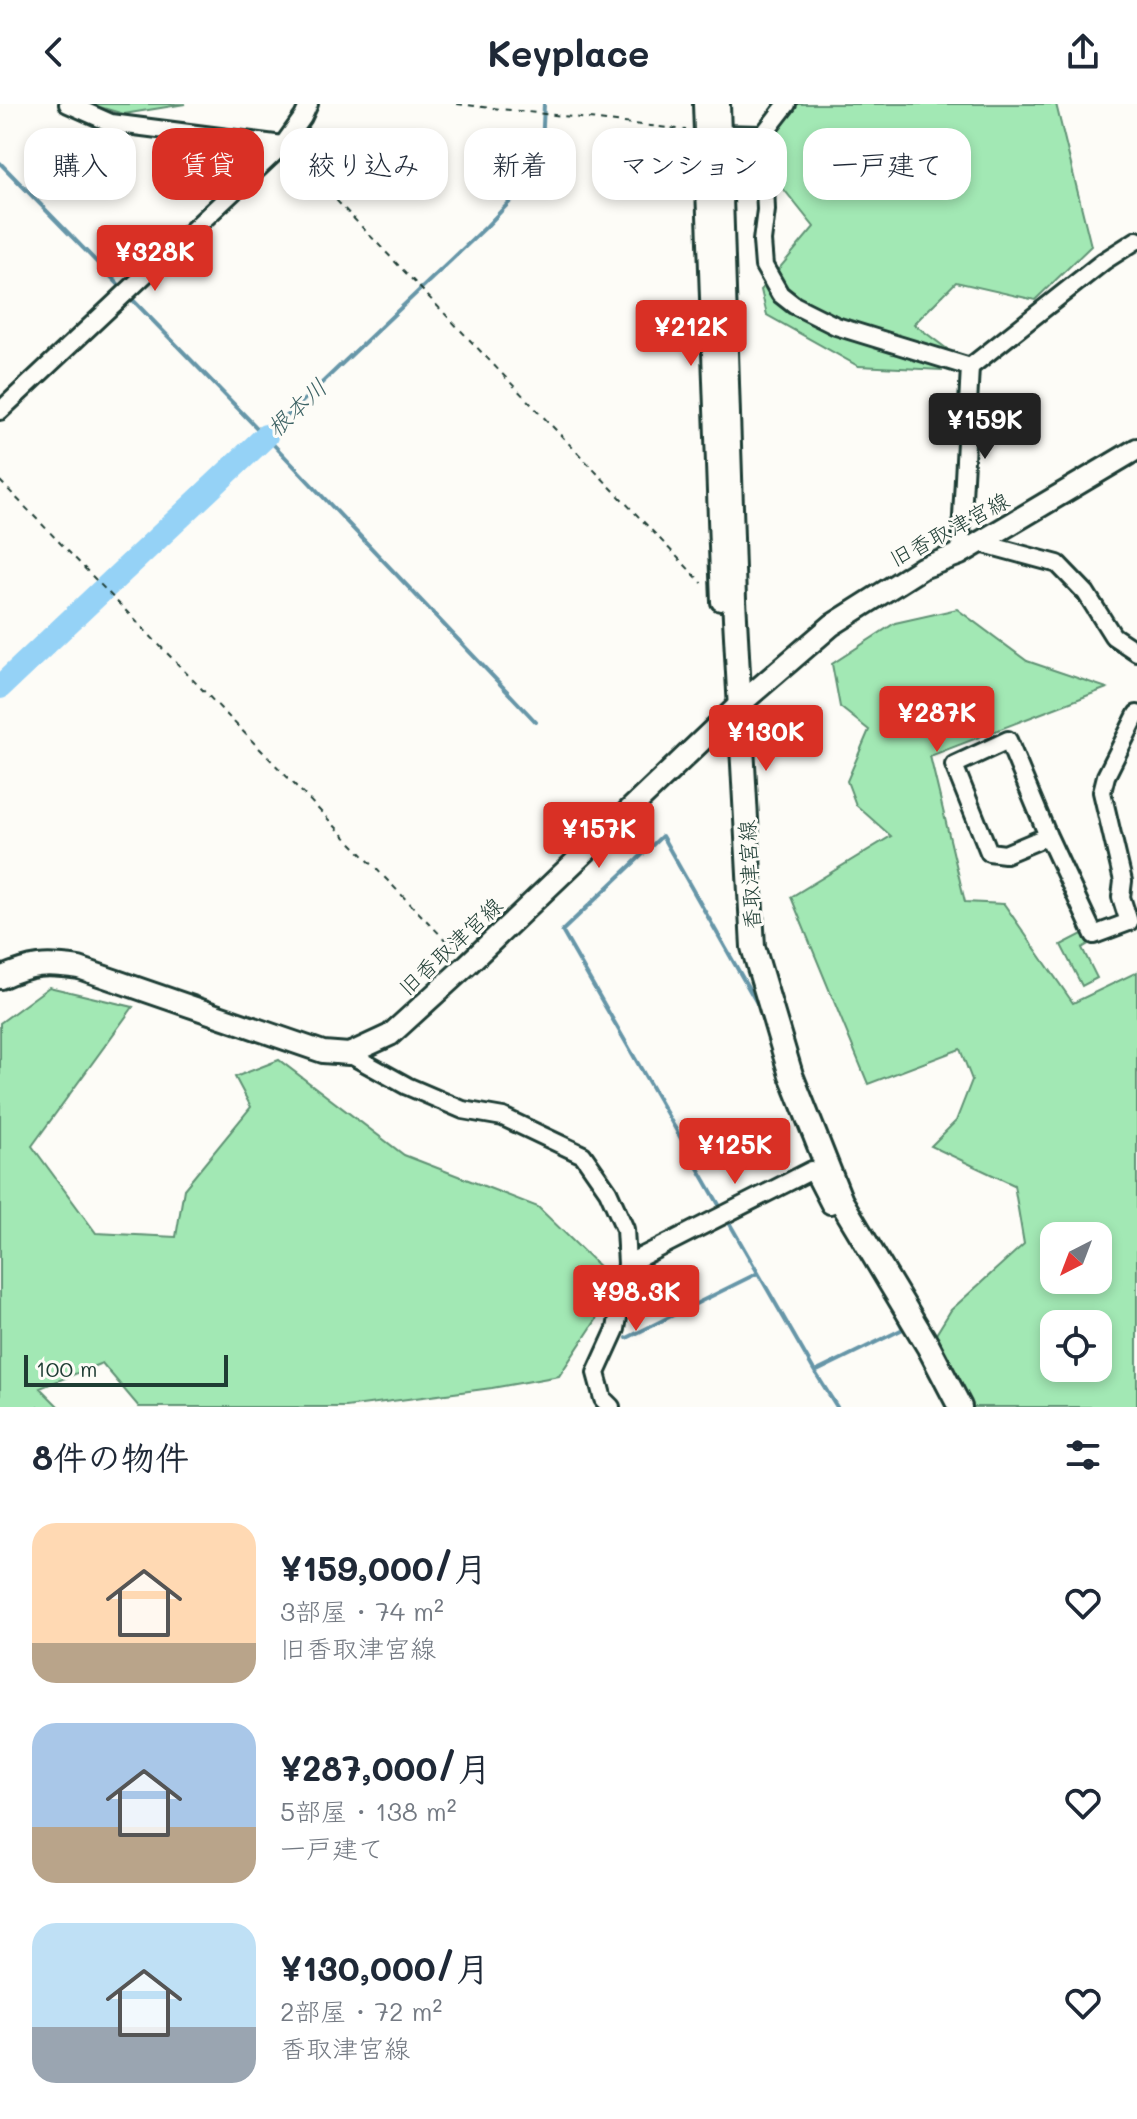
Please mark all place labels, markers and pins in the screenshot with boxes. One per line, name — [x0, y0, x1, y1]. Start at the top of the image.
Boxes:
pin: ¥328K — [99, 225, 211, 293]
pin: ¥212K — [635, 300, 747, 368]
pin: ¥159K — [929, 393, 1041, 461]
pin: ¥287K — [881, 686, 993, 754]
pin: ¥130K — [710, 705, 822, 773]
pin: ¥157K — [543, 802, 655, 870]
pin: ¥125K — [679, 1118, 791, 1186]
pin: ¥98.3K — [571, 1265, 701, 1333]

